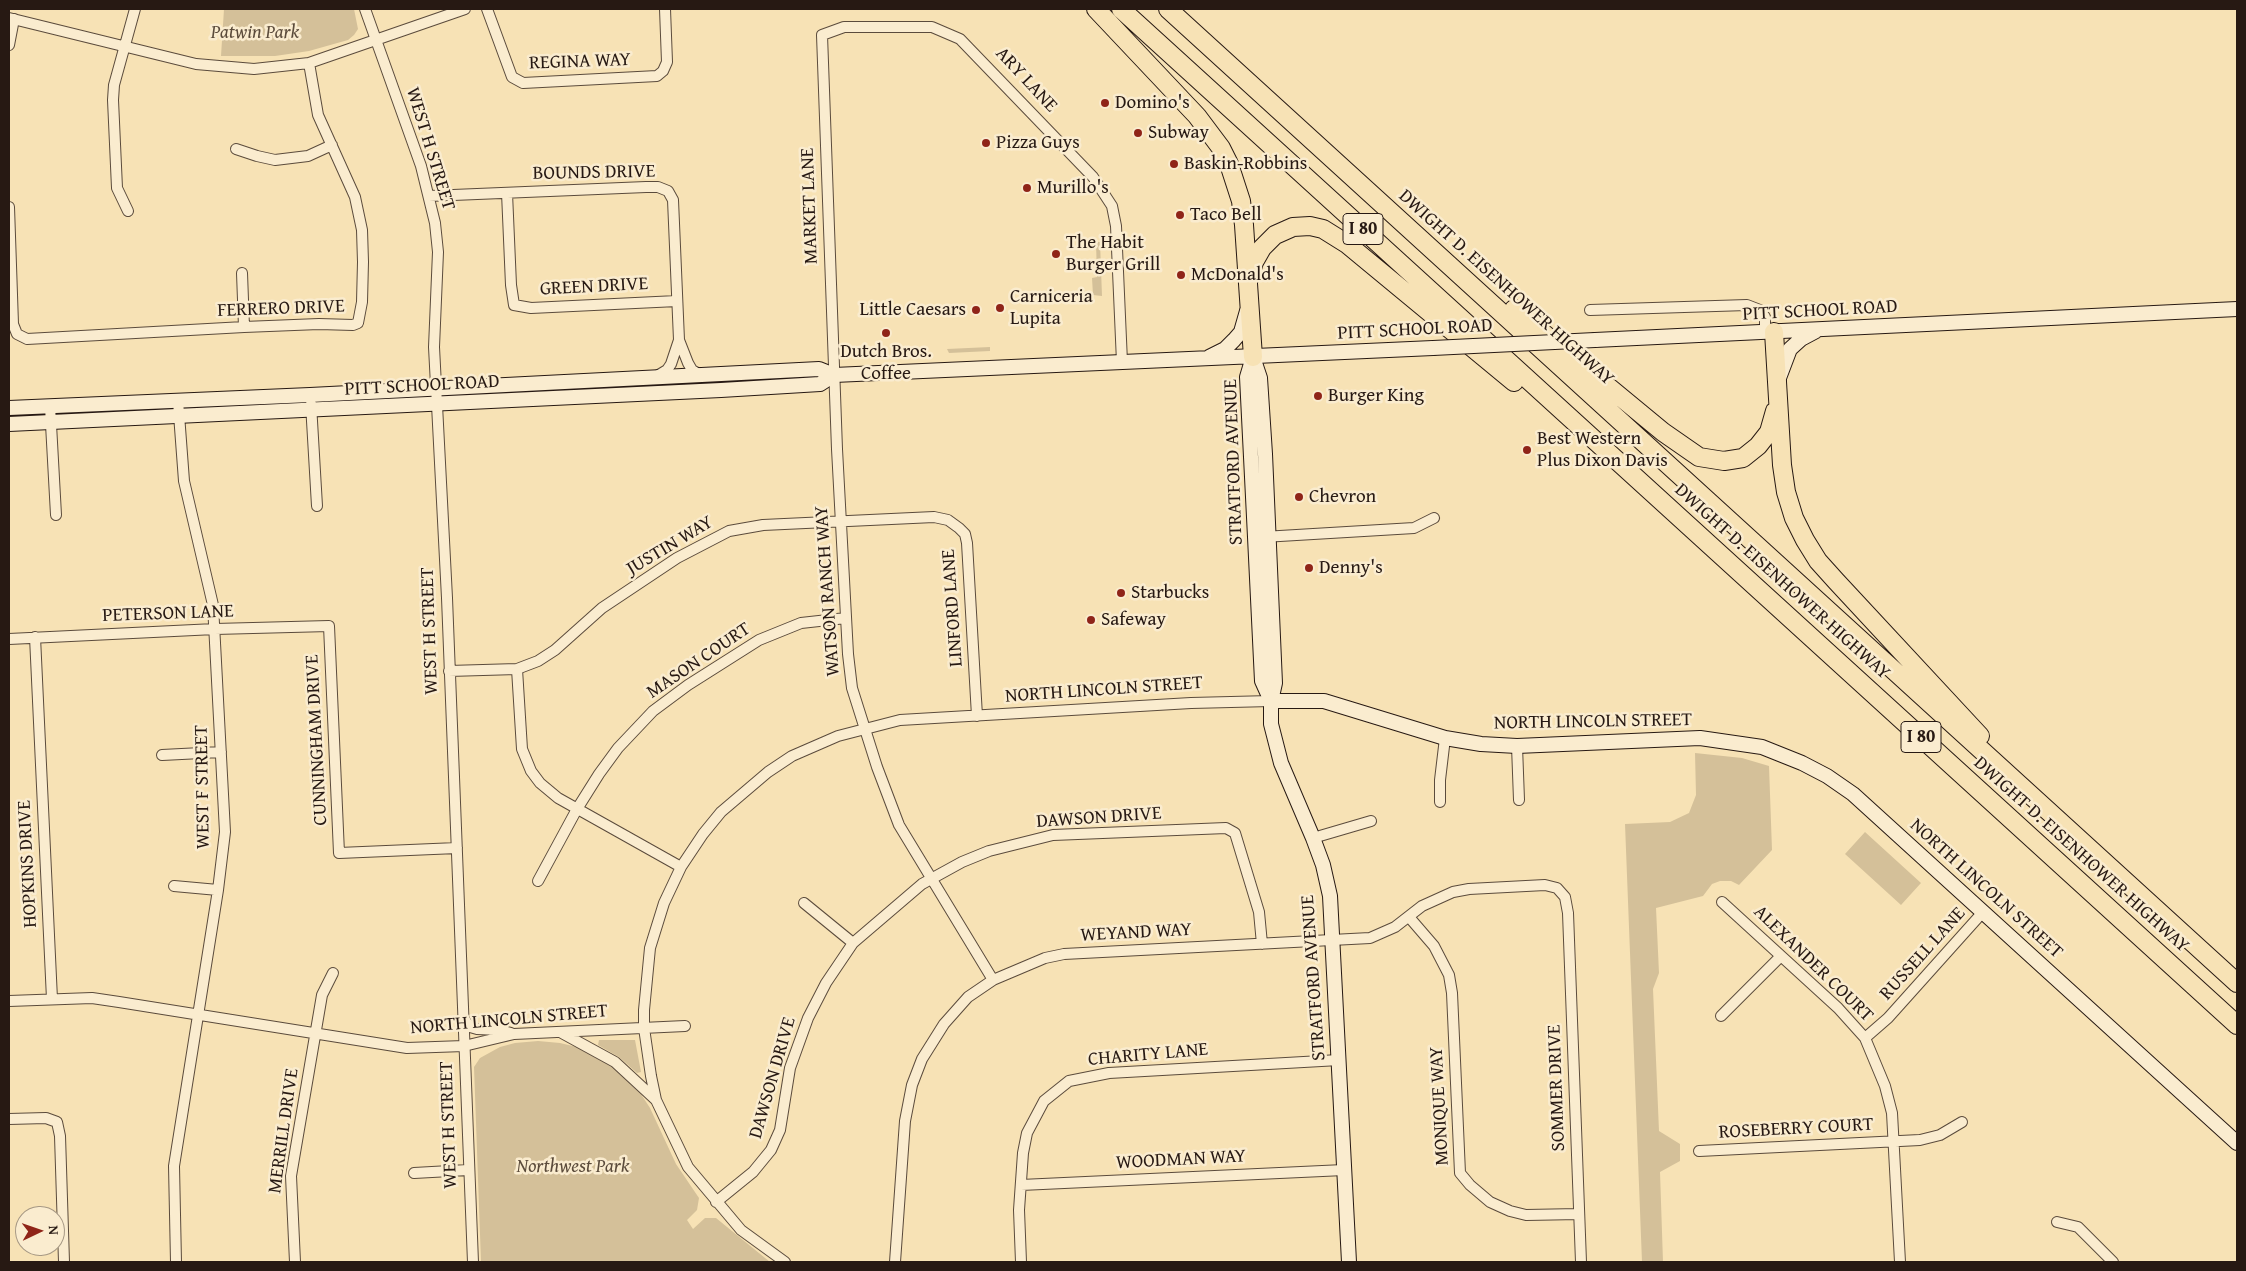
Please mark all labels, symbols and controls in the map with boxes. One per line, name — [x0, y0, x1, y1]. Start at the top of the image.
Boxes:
park label: Patwin Park — [211, 22, 299, 44]
street label: ARY LANE — [990, 43, 1062, 117]
street label: REGINA WAY — [529, 49, 631, 75]
street label: WEST H STREET — [400, 85, 460, 213]
place label: Domino's — [1115, 92, 1190, 114]
marker: Domino's — [1099, 97, 1111, 109]
place label: Subway — [1148, 122, 1209, 144]
marker: Subway — [1132, 127, 1144, 139]
place label: Pizza Guys — [996, 132, 1080, 154]
marker: Pizza Guys — [980, 137, 992, 149]
street label: MARKET LANE — [797, 147, 823, 265]
place label: Baskin-Robbins — [1184, 153, 1307, 175]
marker: Baskin-Robbins — [1168, 158, 1180, 170]
street label: BOUNDS DRIVE — [532, 161, 656, 185]
place label: Murillo's — [1037, 177, 1109, 199]
marker: Murillo's — [1021, 182, 1033, 194]
street label: DWIGHT D. EISENHOWER HIGHWAY — [1393, 185, 1619, 391]
place label: Taco Bell — [1190, 204, 1262, 226]
marker: Taco Bell — [1174, 209, 1186, 221]
road number: I 80 — [1343, 213, 1383, 244]
place label: The Habit Burger Grill — [1066, 232, 1160, 276]
marker: The Habit Burger Grill — [1050, 248, 1062, 260]
place label: McDonald's — [1191, 264, 1284, 286]
marker: McDonald's — [1175, 269, 1187, 281]
street label: GREEN DRIVE — [539, 273, 649, 301]
place label: Carniceria Lupita — [1010, 286, 1093, 330]
street label: FERRERO DRIVE — [217, 295, 345, 323]
street label: PITT SCHOOL ROAD — [1742, 296, 1898, 326]
place label: Little Caesars — [859, 299, 966, 321]
marker: Carniceria Lupita — [994, 302, 1006, 314]
marker: Little Caesars — [970, 304, 982, 316]
street label: PITT SCHOOL ROAD — [1337, 315, 1493, 345]
marker: Dutch Bros. Coffee — [880, 327, 892, 339]
place label: Dutch Bros. Coffee — [840, 341, 932, 385]
street label: PITT SCHOOL ROAD — [344, 371, 500, 401]
street label: STRATFORD AVENUE — [1220, 379, 1248, 545]
place label: Burger King — [1328, 385, 1424, 407]
marker: Burger King — [1312, 390, 1324, 402]
place label: Best Western Plus Dixon Davis — [1537, 428, 1668, 472]
marker: Best Western Plus Dixon Davis — [1521, 444, 1533, 456]
street label: DWIGHT D. EISENHOWER HIGHWAY — [1669, 479, 1895, 685]
place label: Chevron — [1309, 486, 1376, 508]
marker: Chevron — [1293, 491, 1305, 503]
street label: WATSON RANCH WAY — [811, 505, 845, 677]
street label: JUSTIN WAY — [623, 511, 717, 581]
street label: LINFORD LANE — [938, 548, 968, 668]
place label: Denny's — [1319, 557, 1383, 579]
marker: Denny's — [1303, 562, 1315, 574]
street label: WEST H STREET — [416, 567, 444, 695]
place label: Starbucks — [1131, 582, 1209, 604]
marker: Starbucks — [1115, 587, 1127, 599]
street label: PETERSON LANE — [102, 600, 234, 628]
place label: Safeway — [1101, 609, 1166, 631]
marker: Safeway — [1085, 614, 1097, 626]
street label: MASON COURT — [643, 618, 755, 704]
street label: CUNNINGHAM DRIVE — [301, 654, 333, 826]
street label: NORTH LINCOLN STREET — [1004, 672, 1204, 708]
street label: NORTH LINCOLN STREET — [1494, 709, 1692, 735]
road number: I 80 — [1901, 722, 1941, 752]
street label: WEST F STREET — [191, 725, 215, 849]
street label: DWIGHT D. EISENHOWER HIGHWAY — [1968, 752, 2194, 958]
street label: HOPKINS DRIVE — [13, 800, 43, 928]
street label: DAWSON DRIVE — [1036, 802, 1162, 834]
street label: NORTH LINCOLN STREET — [1905, 814, 2067, 964]
street label: STRATFORD AVENUE — [1297, 894, 1331, 1062]
street label: ALEXANDER COURT — [1748, 901, 1878, 1027]
street label: RUSSELL LANE — [1875, 903, 1971, 1005]
street label: WEYAND WAY — [1080, 919, 1192, 947]
street label: NORTH LINCOLN STREET — [409, 1000, 609, 1040]
street label: DAWSON DRIVE — [745, 1015, 801, 1141]
street label: SOMMER DRIVE — [1543, 1024, 1571, 1152]
street label: CHARITY LANE — [1087, 1038, 1209, 1072]
street label: MONIQUE WAY — [1425, 1046, 1455, 1166]
street label: WEST H STREET — [435, 1061, 463, 1189]
street label: MERRILL DRIVE — [264, 1067, 304, 1195]
street label: ROSEBERRY COURT — [1718, 1114, 1874, 1144]
street label: WOODMAN WAY — [1115, 1145, 1247, 1175]
park label: Northwest Park — [517, 1156, 629, 1178]
north arrow — [15, 1206, 65, 1256]
text: N — [44, 1225, 64, 1235]

